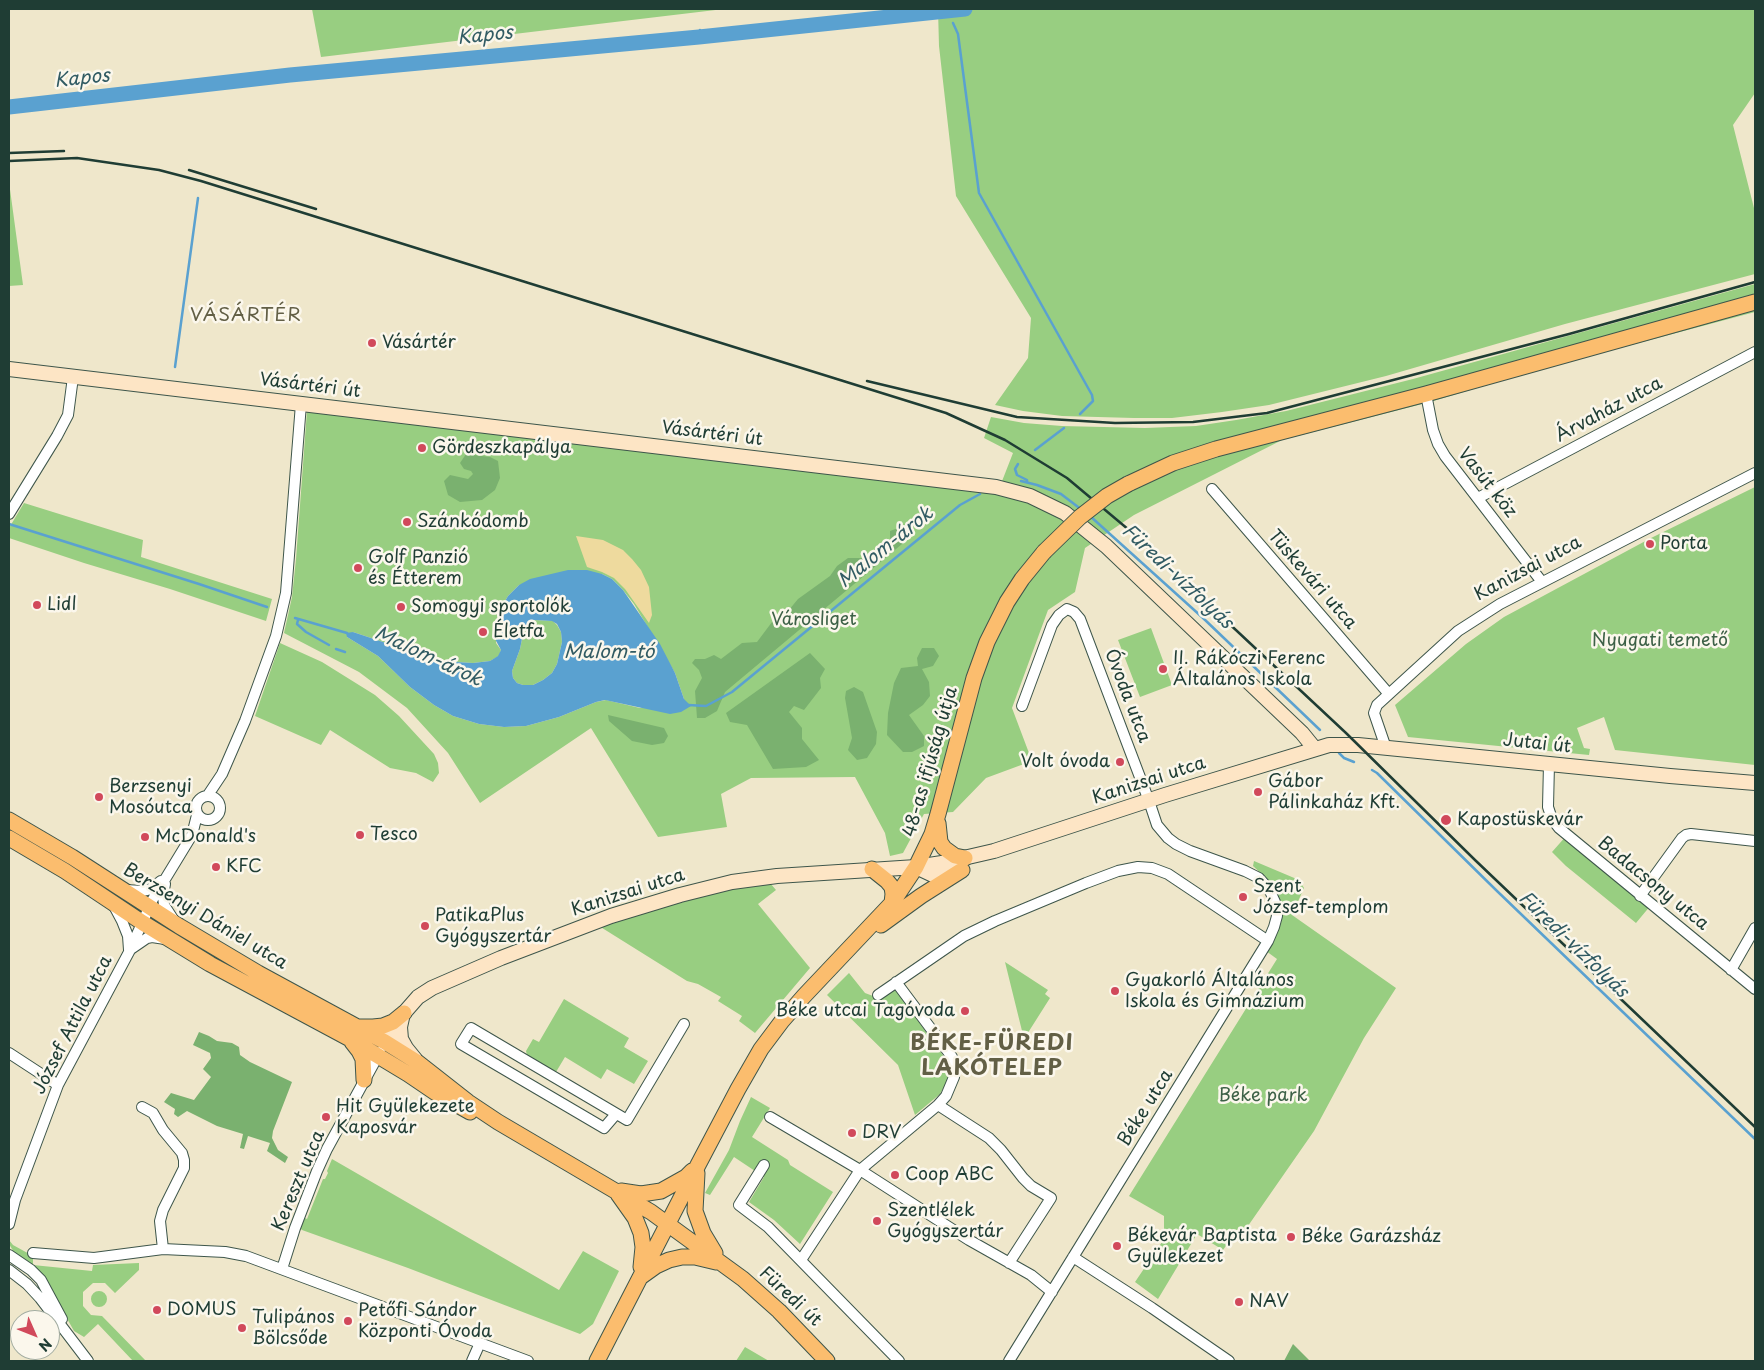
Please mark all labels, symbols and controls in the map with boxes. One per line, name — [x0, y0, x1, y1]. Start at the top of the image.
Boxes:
water label: Kapos — [456, 22, 514, 50]
water label: Kapos — [53, 65, 111, 93]
district label: VÁSÁRTÉR — [189, 305, 303, 327]
place label: Vásártér — [382, 332, 456, 354]
marker: Vásártér — [366, 337, 378, 349]
street label: Vásártéri út — [258, 369, 362, 403]
street label: Árvaház utca — [1552, 373, 1666, 447]
street label: Vásártéri út — [660, 417, 764, 451]
place label: Gördeszkapálya — [432, 437, 571, 459]
marker: Gördeszkapálya — [416, 442, 428, 454]
street label: Vasút köz — [1453, 444, 1521, 522]
water label: Malom-árok — [834, 503, 938, 593]
place label: Szánkódomb — [417, 511, 529, 533]
marker: Szánkódomb — [401, 516, 413, 528]
water label: Füredi-vízfolyás — [1117, 520, 1237, 634]
street label: Tüskevári utca — [1263, 526, 1361, 634]
street label: Kanizsai utca — [1471, 532, 1585, 606]
place label: Porta — [1660, 533, 1707, 555]
marker: Porta — [1644, 538, 1656, 550]
place label: Golf Panzió és Étterem — [368, 547, 468, 590]
marker: Golf Panzió és Étterem — [352, 562, 364, 574]
place label: Lidl — [47, 594, 77, 616]
place label: Somogyi sportolók — [411, 596, 571, 618]
marker: Lidl — [31, 599, 43, 611]
marker: Somogyi sportolók — [395, 601, 407, 613]
park label: Városliget — [771, 609, 857, 631]
place label: Életfa — [493, 621, 544, 643]
water label: Malom-árok — [371, 622, 485, 692]
marker: Életfa — [477, 626, 489, 638]
park label: Nyugati temető — [1592, 630, 1728, 652]
water label: Malom-tó — [564, 642, 654, 664]
street label: Óvoda utca — [1099, 646, 1155, 746]
place label: II. Rákóczi Ferenc Általános Iskola — [1173, 648, 1325, 691]
marker: II. Rákóczi Ferenc Általános Iskola — [1157, 663, 1169, 675]
street label: 48-as ifjúság útja — [899, 684, 963, 840]
street label: Jutai út — [1502, 730, 1572, 758]
place label: Volt óvoda — [1020, 751, 1110, 773]
street label: Kanizsai utca — [1090, 753, 1208, 809]
marker: Volt óvoda — [1114, 756, 1126, 768]
place label: Gábor Pálinkaház Kft. — [1268, 771, 1400, 814]
place label: Berzsenyi Mosóutca — [109, 776, 193, 819]
marker: Gábor Pálinkaház Kft. — [1252, 786, 1264, 798]
marker: Berzsenyi Mosóutca — [93, 791, 105, 803]
place label: Kapostüskevár — [1457, 809, 1583, 831]
marker: Kapostüskevár — [1439, 813, 1453, 827]
place label: Tesco — [370, 824, 418, 846]
place label: McDonald's — [155, 826, 256, 848]
marker: Tesco — [354, 829, 366, 841]
marker: McDonald's — [139, 831, 151, 843]
street label: Badacsony utca — [1593, 833, 1713, 935]
place label: KFC — [226, 856, 262, 878]
street label: Berzsenyi Dániel utca — [119, 859, 291, 975]
marker: KFC — [210, 861, 222, 873]
street label: Kanizsai utca — [569, 865, 687, 921]
place label: Szent József-templom — [1253, 876, 1389, 919]
water label: Füredi-vízfolyás — [1513, 887, 1633, 1003]
marker: Szent József-templom — [1237, 891, 1249, 903]
place label: PatikaPlus Gyógyszertár — [435, 905, 551, 948]
marker: PatikaPlus Gyógyszertár — [419, 920, 431, 932]
street label: József Attila utca — [29, 952, 117, 1098]
place label: Gyakorló Általános Iskola és Gimnázium — [1125, 970, 1305, 1012]
marker: Gyakorló Általános Iskola és Gimnázium — [1109, 985, 1121, 997]
place label: Béke utcai Tagóvoda — [776, 1000, 955, 1022]
marker: Béke utcai Tagóvoda — [959, 1005, 971, 1017]
district label: BÉKE-FÜREDI LAKÓTELEP — [908, 1031, 1076, 1082]
street label: Béke utca — [1114, 1066, 1178, 1150]
park label: Béke park — [1219, 1085, 1307, 1107]
place label: Hit Gyülekezete Kaposvár — [336, 1096, 475, 1138]
marker: Hit Gyülekezete Kaposvár — [320, 1111, 332, 1123]
place label: DRV — [862, 1122, 901, 1144]
street label: Kereszt utca — [268, 1127, 330, 1235]
marker: DRV — [846, 1127, 858, 1139]
place label: Coop ABC — [905, 1164, 994, 1186]
marker: Coop ABC — [889, 1169, 901, 1181]
place label: Szentlélek Gyógyszertár — [887, 1200, 1003, 1242]
marker: Szentlélek Gyógyszertár — [871, 1215, 883, 1227]
place label: Békevár Baptista Gyülekezet — [1127, 1225, 1277, 1268]
place label: Béke Garázsház — [1301, 1226, 1441, 1248]
marker: Béke Garázsház — [1285, 1231, 1297, 1243]
marker: Békevár Baptista Gyülekezet — [1111, 1240, 1123, 1252]
street label: Füredi út — [754, 1263, 826, 1331]
place label: NAV — [1249, 1291, 1289, 1313]
marker: NAV — [1233, 1296, 1245, 1308]
place label: DOMUS — [167, 1299, 237, 1321]
place label: Petőfi Sándor Központi Óvoda — [358, 1300, 492, 1342]
marker: DOMUS — [151, 1304, 163, 1316]
place label: Tulipános Bölcsőde — [252, 1307, 335, 1350]
north arrow — [10, 1310, 60, 1360]
marker: Petőfi Sándor Központi Óvoda — [342, 1315, 354, 1327]
marker: Tulipános Bölcsőde — [236, 1322, 248, 1334]
text: N — [34, 1334, 57, 1356]

